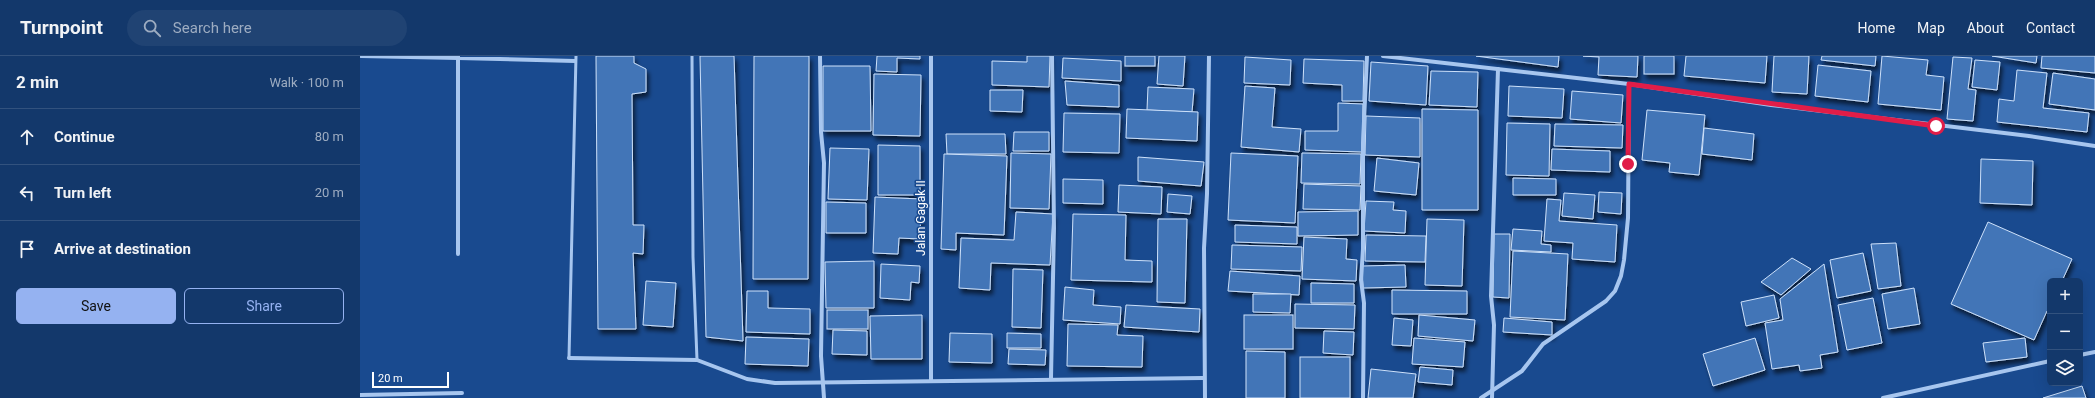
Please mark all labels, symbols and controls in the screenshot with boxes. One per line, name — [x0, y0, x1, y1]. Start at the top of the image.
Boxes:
search box — [127, 10, 407, 46]
text: Turnpoint — [20, 16, 103, 39]
icon: search — [141, 17, 163, 39]
text: Search here — [173, 19, 252, 37]
text: Home — [1857, 20, 1895, 36]
text: Map — [1917, 20, 1945, 36]
text: About — [1967, 20, 2004, 36]
text: Contact — [2026, 20, 2075, 36]
text: 2 min — [16, 72, 59, 92]
text: Walk · 100 m — [269, 75, 344, 90]
route start — [1927, 117, 1945, 135]
icon: ahead — [16, 126, 38, 148]
text: Continue — [54, 128, 115, 146]
text: 80 m — [315, 129, 344, 144]
route end — [1619, 155, 1637, 173]
street label: Jalan Gagak II — [914, 180, 928, 256]
icon: left — [16, 182, 38, 204]
text: Turn left — [54, 184, 111, 202]
text: 20 m — [315, 185, 344, 200]
icon: arrive — [16, 238, 38, 260]
text: Arrive at destination — [54, 240, 191, 258]
map controls — [2047, 278, 2083, 386]
button: + — [2047, 278, 2083, 314]
button: Save — [16, 288, 176, 324]
button: Share — [184, 288, 344, 324]
button: − — [2047, 314, 2083, 350]
button: layers — [2047, 350, 2083, 386]
scale bar — [372, 370, 449, 389]
text: 20 m — [378, 372, 403, 385]

